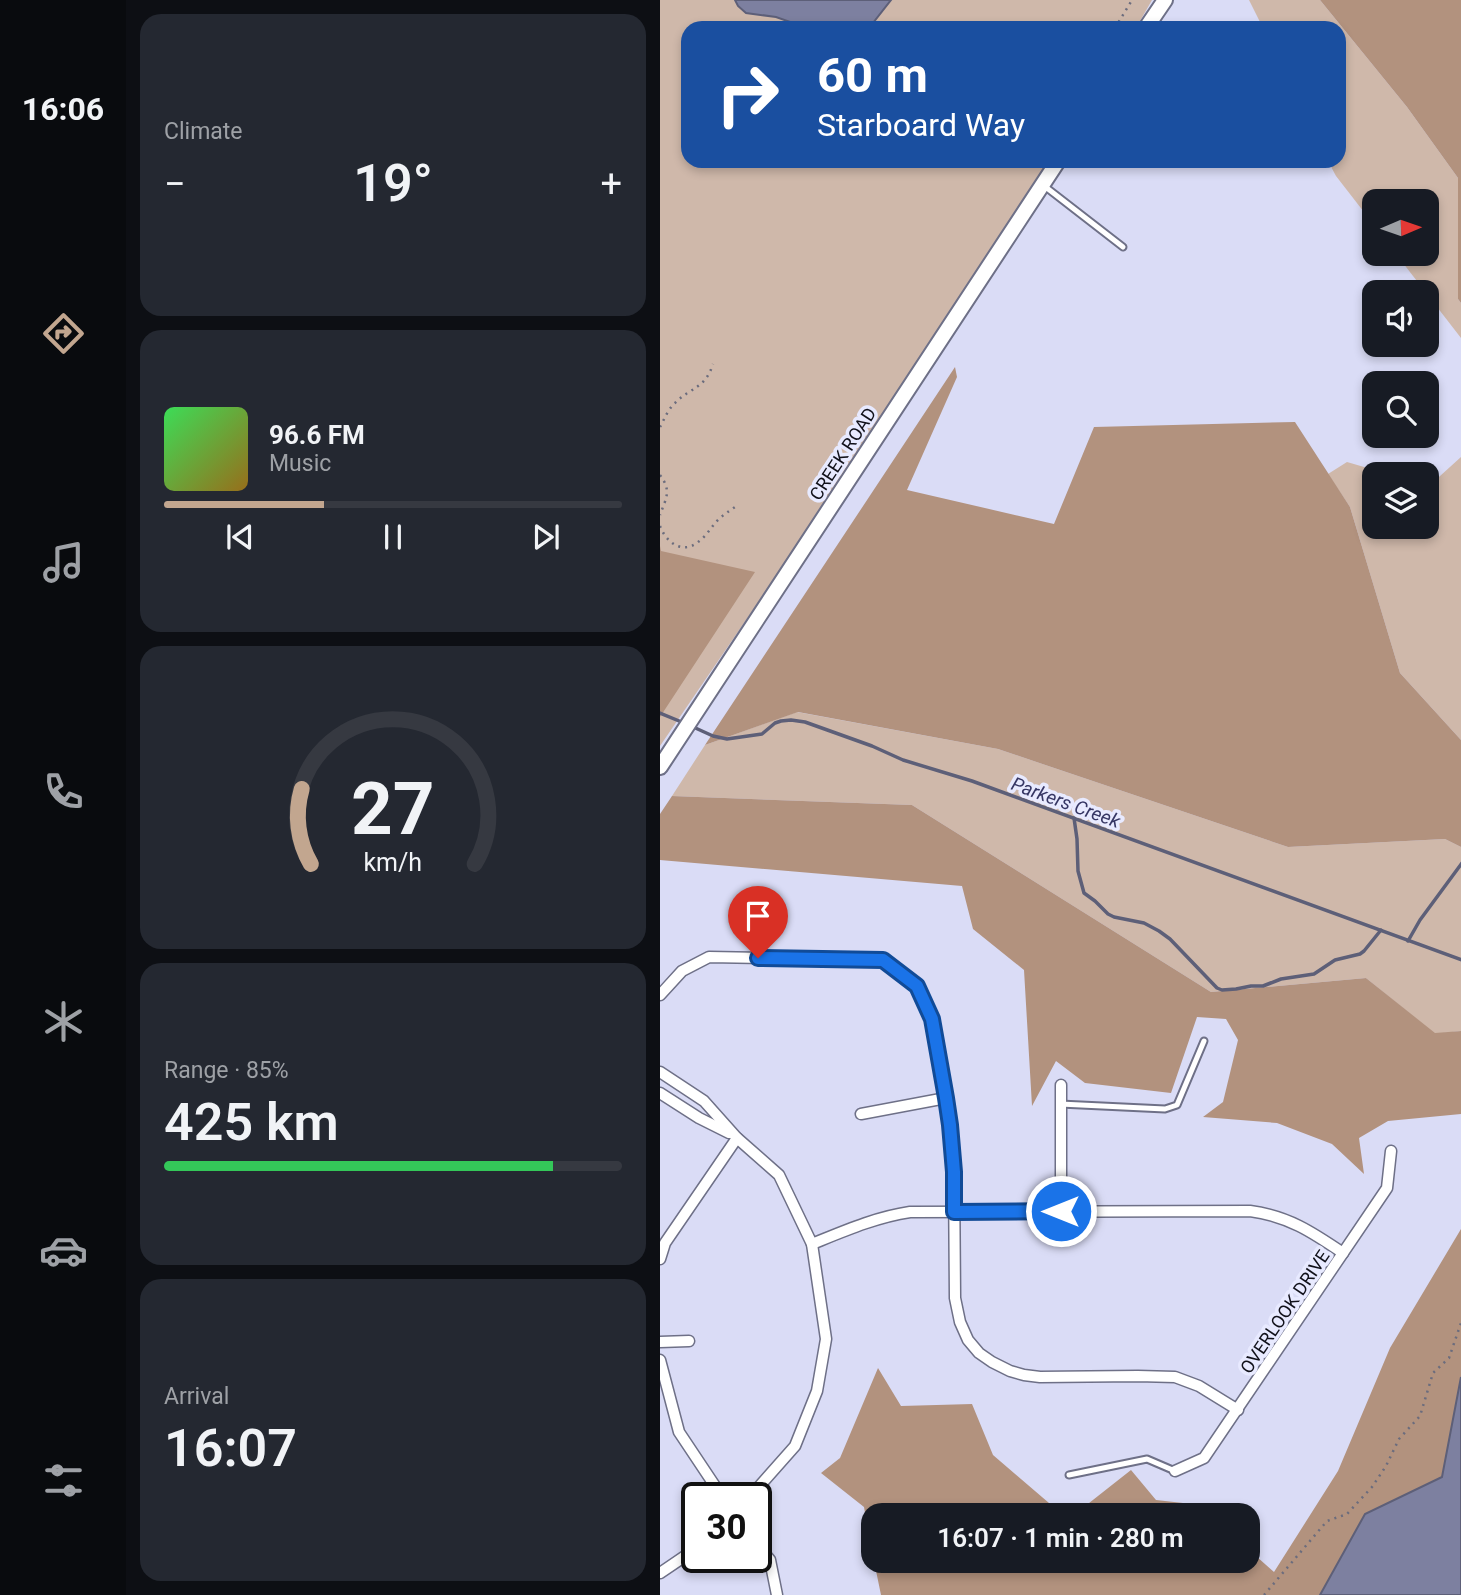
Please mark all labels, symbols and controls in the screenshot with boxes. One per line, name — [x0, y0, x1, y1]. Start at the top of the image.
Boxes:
text: 60 m — [817, 47, 928, 104]
icon: right — [702, 49, 793, 140]
text: 16:06 — [22, 90, 104, 128]
text: Starboard Way — [817, 106, 1025, 144]
text: Climate — [164, 118, 243, 145]
text: 19° — [353, 153, 433, 214]
text: − — [164, 162, 186, 206]
text: + — [600, 162, 622, 206]
north arrow — [1362, 189, 1439, 266]
map controls — [1362, 189, 1439, 539]
button: sound — [1362, 280, 1439, 357]
icon: directions — [39, 309, 88, 358]
button: search — [1362, 371, 1439, 448]
street label: CREEK ROAD — [805, 404, 880, 504]
text: 96.6 FM — [269, 420, 365, 450]
text: Music — [269, 450, 331, 477]
button: layers — [1362, 462, 1439, 539]
icon: previous — [221, 518, 259, 556]
icon: pause — [374, 518, 412, 556]
icon: next — [527, 518, 565, 556]
icon: music — [39, 538, 88, 587]
text: 27 — [351, 766, 435, 852]
icon: phone — [39, 767, 88, 816]
water label: Parkers Creek — [1008, 772, 1124, 833]
text: km/h — [364, 847, 422, 876]
pin — [728, 886, 788, 958]
icon: arrive — [739, 897, 777, 935]
icon: climate — [39, 997, 88, 1046]
text: Range · 85% — [164, 1057, 289, 1084]
text: 425 km — [164, 1092, 339, 1153]
position arrow — [1024, 1174, 1098, 1248]
icon: car — [39, 1226, 88, 1275]
street label: OVERLOOK DRIVE — [1236, 1246, 1334, 1377]
text: Arrival — [164, 1383, 229, 1410]
text: 16:07 — [164, 1418, 297, 1479]
icon: filters — [39, 1456, 88, 1505]
speed limit sign: 30 — [681, 1482, 772, 1573]
text: 16:07 · 1 min · 280 m — [937, 1523, 1184, 1553]

